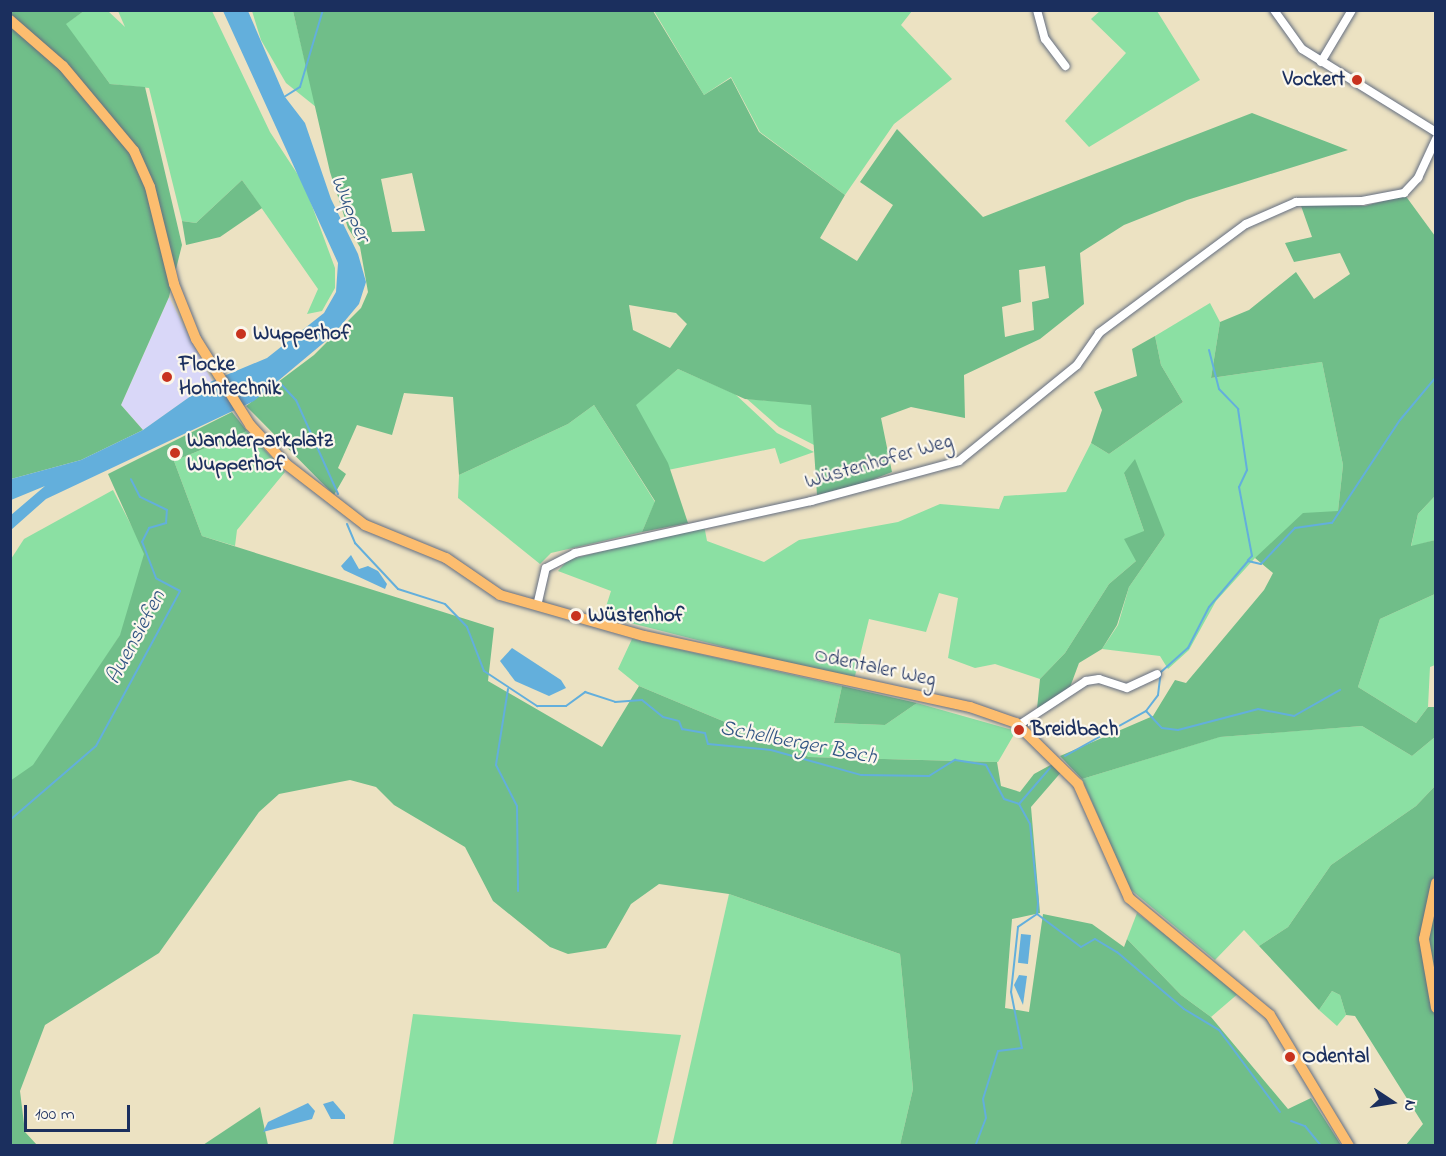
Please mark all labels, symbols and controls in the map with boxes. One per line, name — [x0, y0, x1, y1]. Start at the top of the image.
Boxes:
place label: Vockert — [1283, 67, 1345, 93]
marker: Vockert — [1350, 73, 1364, 87]
water label: Wupper — [323, 172, 375, 246]
place label: Wupperhof — [253, 321, 351, 347]
marker: Wupperhof — [234, 327, 248, 341]
place label: Flocke Hohntechnik — [179, 352, 281, 402]
marker: Flocke Hohntechnik — [160, 370, 174, 384]
place label: Wanderparkplatz Wupperhof — [187, 428, 333, 478]
street label: Wüstenhofer Weg — [802, 429, 956, 495]
marker: Wanderparkplatz Wupperhof — [168, 446, 182, 460]
water label: Auensiefen — [101, 586, 173, 690]
place label: Wüstenhof — [588, 603, 684, 629]
marker: Wüstenhof — [569, 609, 583, 623]
street label: Odentaler Weg — [812, 643, 938, 693]
water label: Schellberger Bach — [718, 716, 878, 772]
place label: Breidbach — [1031, 717, 1118, 743]
marker: Breidbach — [1012, 723, 1026, 737]
place label: Odental — [1302, 1044, 1369, 1070]
marker: Odental — [1283, 1050, 1297, 1064]
north arrow — [1362, 1072, 1422, 1132]
scale bar — [27, 1093, 134, 1131]
text: N — [1397, 1098, 1422, 1114]
text: 100 m — [35, 1102, 75, 1128]

